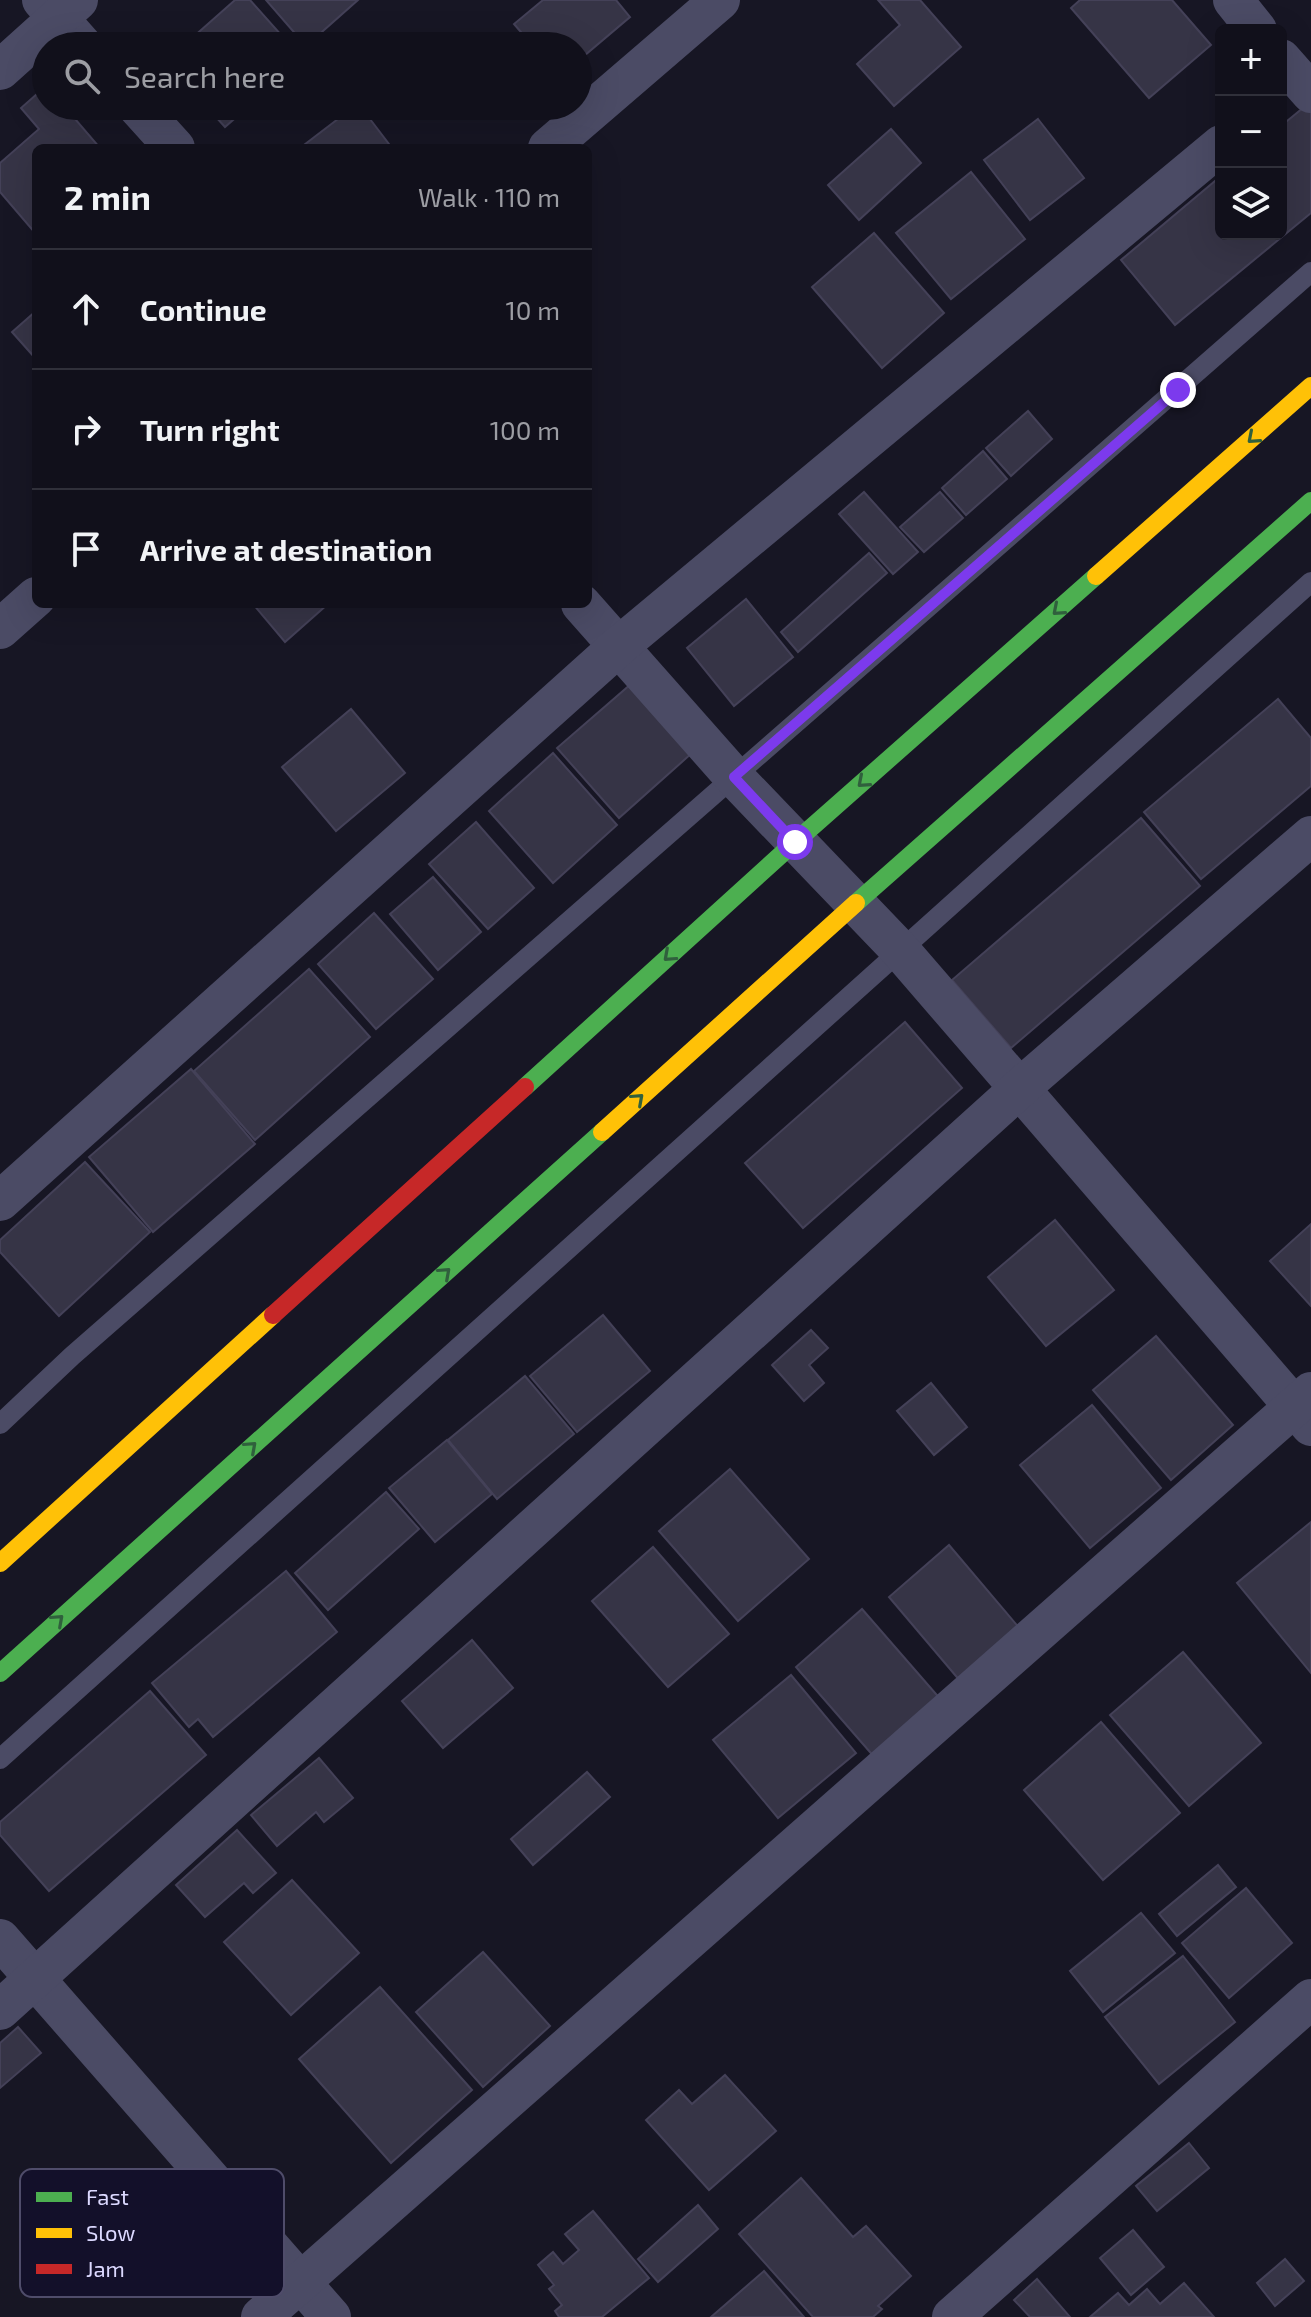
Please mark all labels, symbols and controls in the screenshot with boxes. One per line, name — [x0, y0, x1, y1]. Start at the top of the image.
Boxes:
map controls — [1215, 24, 1287, 240]
button: + — [1215, 24, 1287, 96]
search box — [32, 32, 592, 120]
icon: search — [60, 54, 104, 98]
text: Search here — [124, 58, 285, 94]
button: − — [1215, 96, 1287, 168]
button: layers — [1215, 168, 1287, 240]
text: 2 min — [64, 176, 151, 217]
text: Walk · 110 m — [418, 181, 560, 212]
icon: ahead — [64, 287, 108, 331]
text: Continue — [140, 291, 267, 327]
text: 10 m — [505, 294, 560, 325]
route end — [1160, 372, 1196, 408]
icon: right — [64, 407, 108, 451]
text: Turn right — [140, 411, 280, 447]
text: 100 m — [490, 414, 560, 445]
one-way arrow — [1247, 428, 1262, 443]
icon: arrive — [64, 527, 108, 571]
text: Arrive at destination — [140, 531, 432, 567]
one-way arrow — [1052, 600, 1067, 615]
one-way arrow — [857, 773, 872, 787]
route start — [777, 824, 813, 860]
one-way arrow — [664, 946, 679, 961]
one-way arrow — [628, 1094, 643, 1108]
one-way arrow — [435, 1268, 450, 1282]
one-way arrow — [242, 1442, 257, 1456]
one-way arrow — [49, 1615, 63, 1630]
legend — [20, 2169, 284, 2297]
text: Fast — [86, 2183, 129, 2209]
text: Slow — [86, 2219, 135, 2245]
text: Jam — [86, 2255, 125, 2281]

